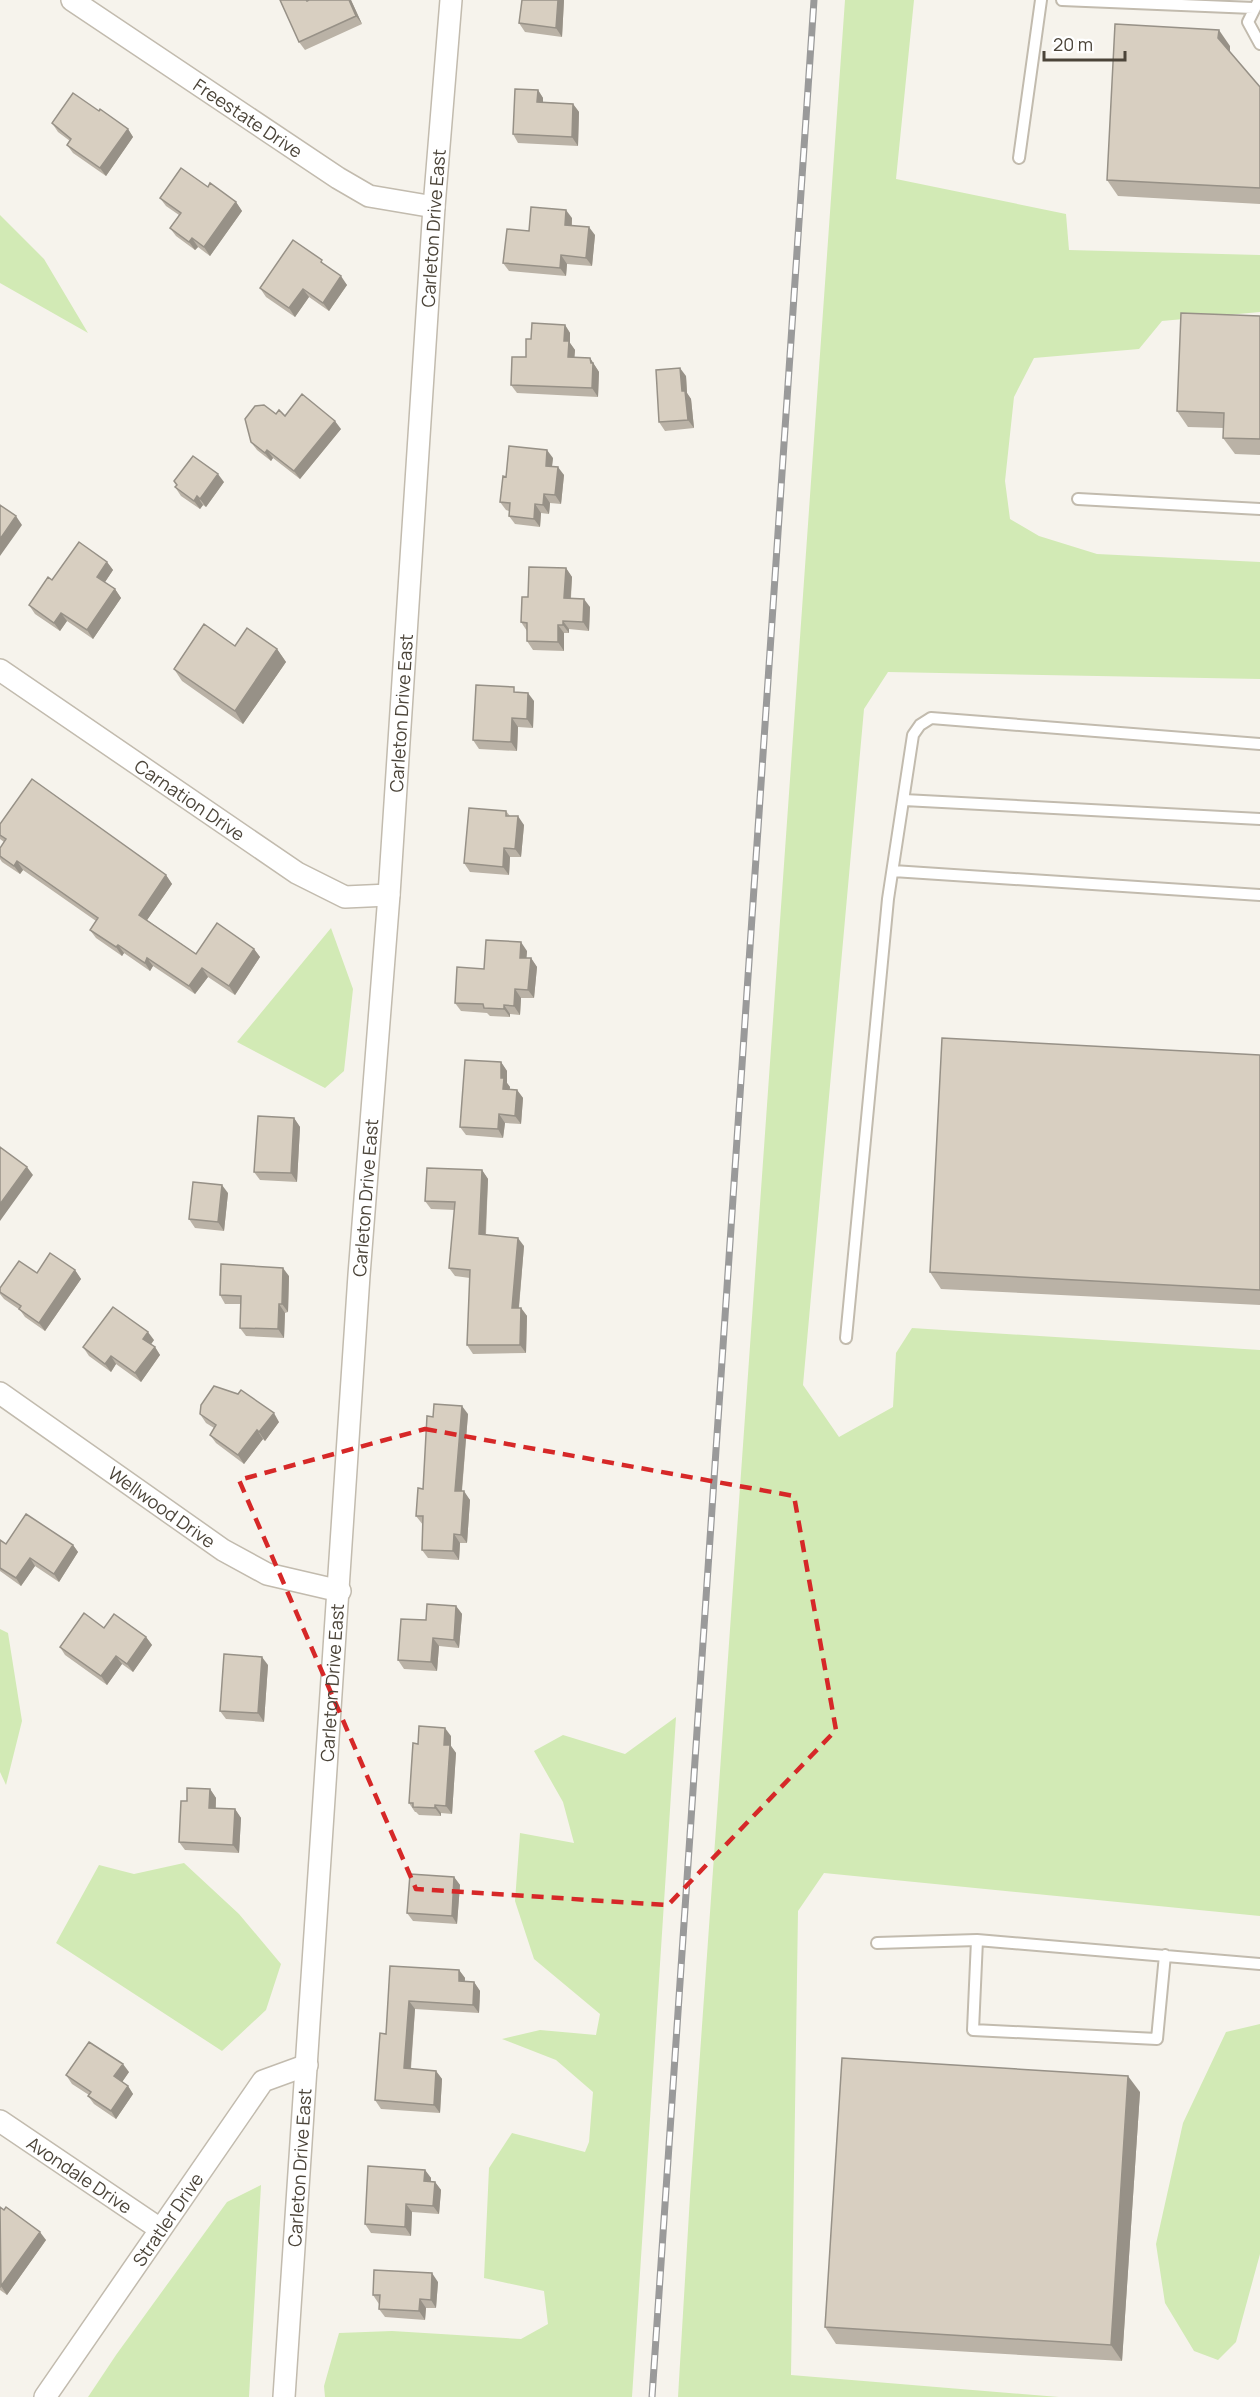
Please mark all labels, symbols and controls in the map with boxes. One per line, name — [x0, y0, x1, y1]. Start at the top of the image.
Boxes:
scale bar — [1044, 24, 1125, 62]
text: 20 m — [1053, 32, 1093, 56]
street label: Freestate Drive — [189, 73, 307, 163]
street label: Carleton Drive East — [415, 148, 451, 308]
street label: Carleton Drive East — [384, 633, 418, 793]
street label: Carnation Drive — [130, 754, 250, 846]
street label: Carleton Drive East — [347, 1118, 383, 1278]
street label: Wellwood Drive — [104, 1461, 220, 1553]
street label: Carleton Drive East — [314, 1603, 349, 1763]
street label: Carleton Drive East — [282, 2088, 317, 2247]
street label: Avondale Drive — [22, 2131, 137, 2219]
street label: Stratler Drive — [127, 2168, 208, 2271]

